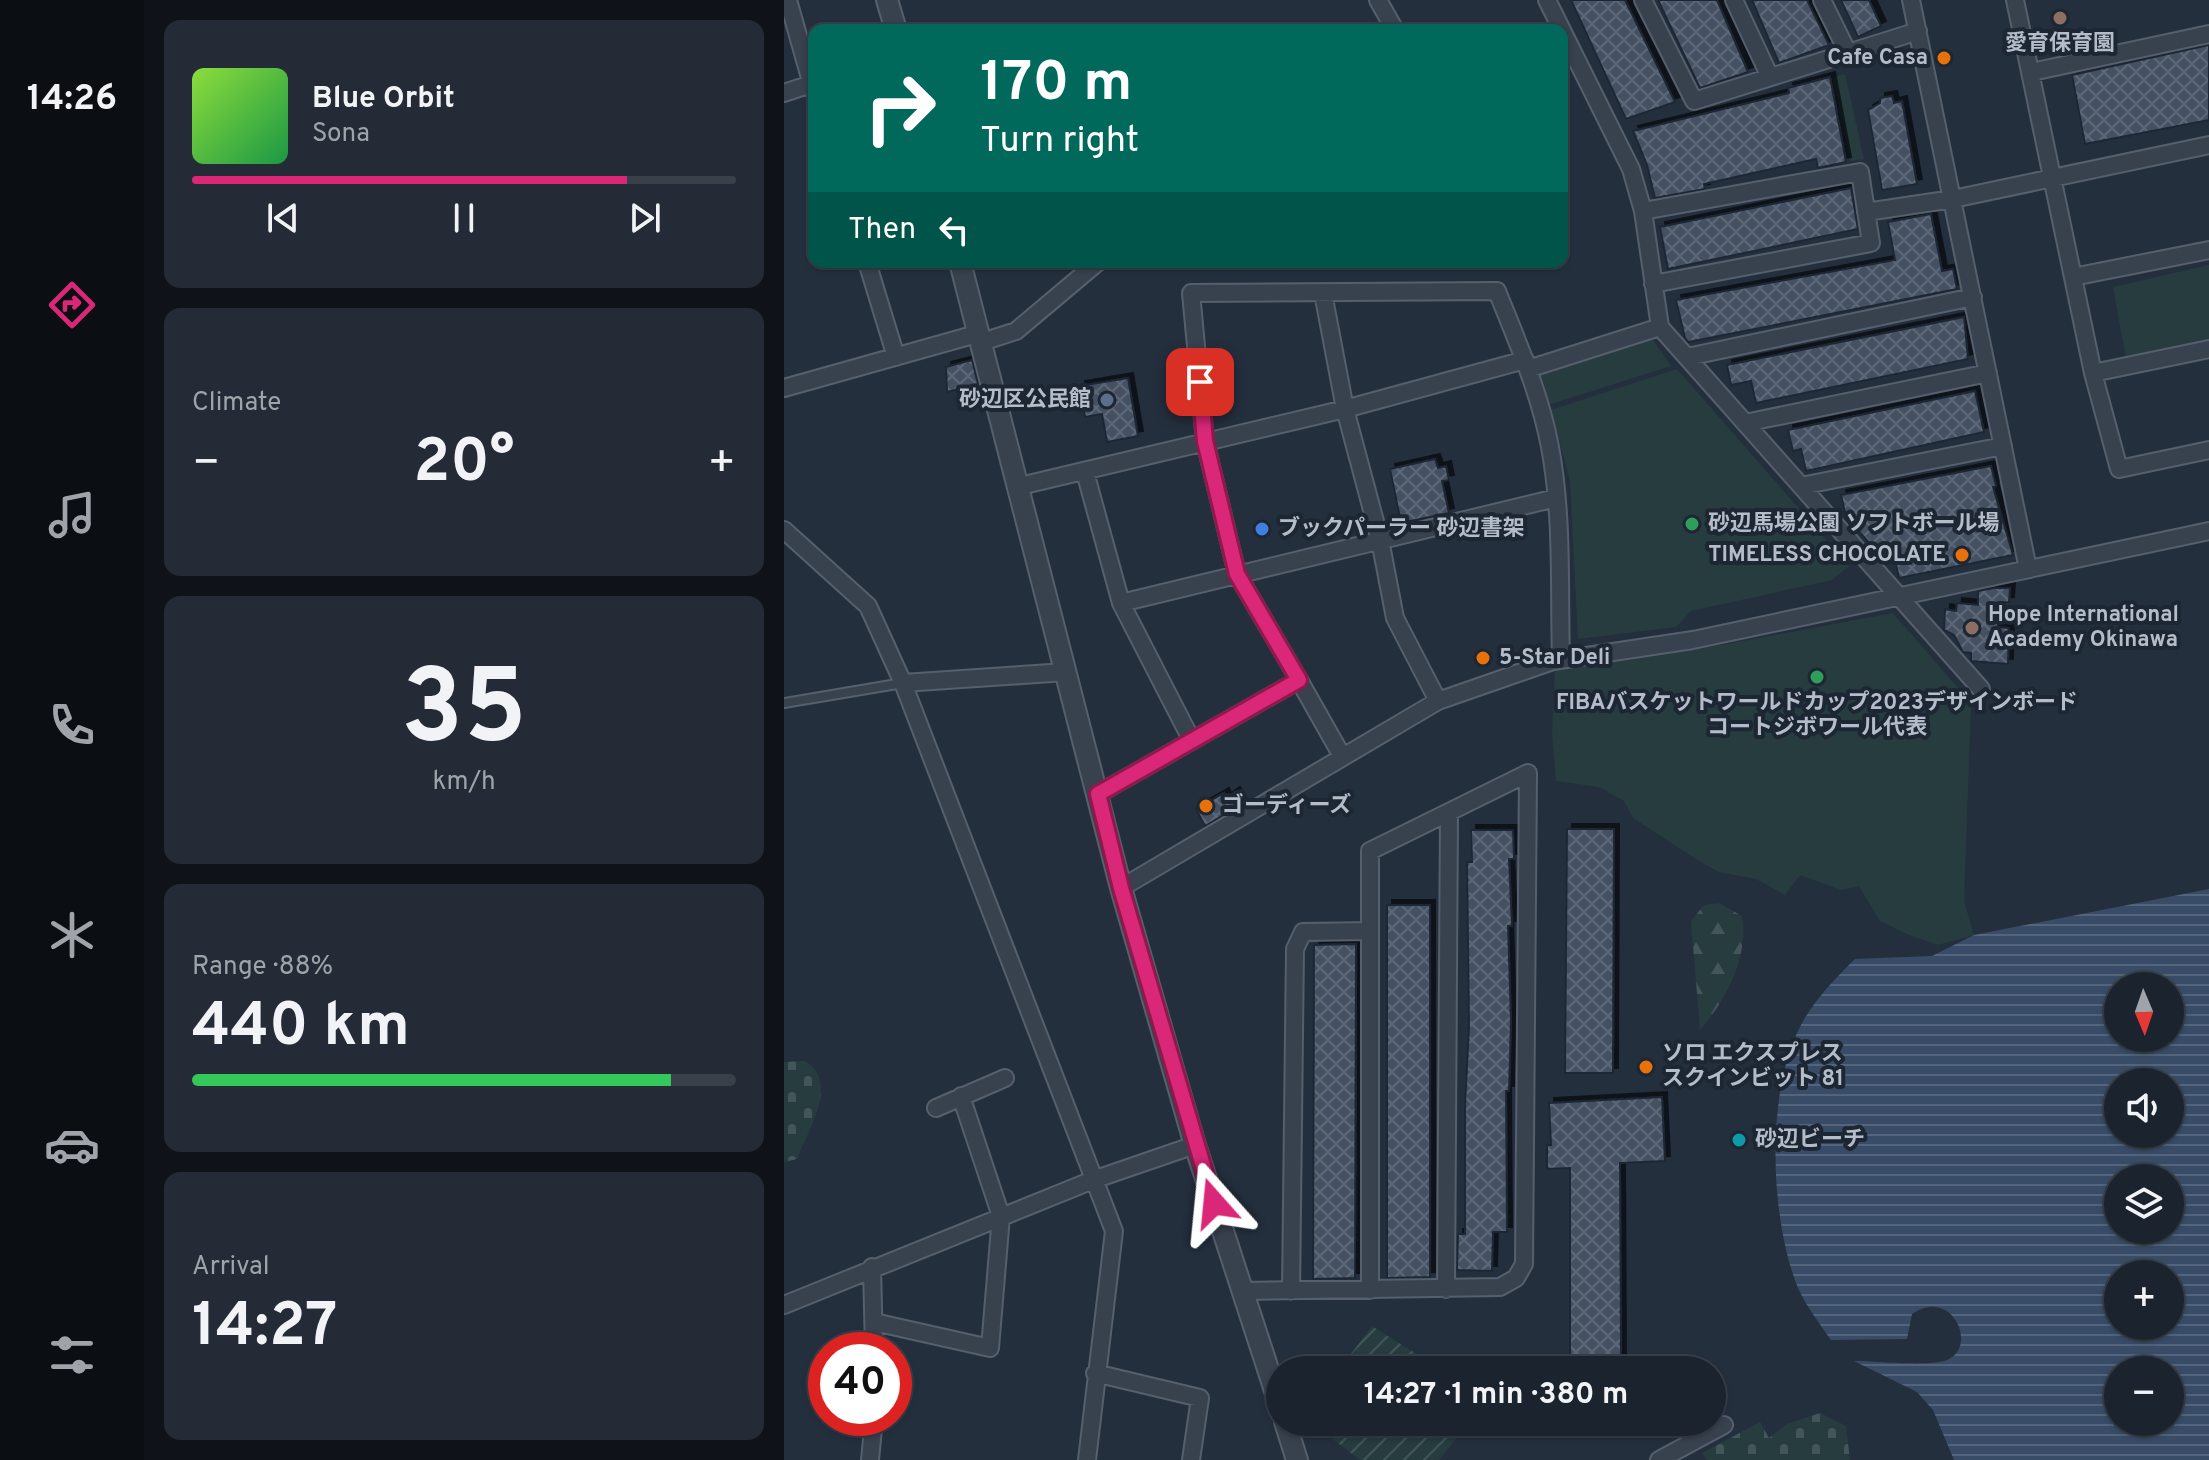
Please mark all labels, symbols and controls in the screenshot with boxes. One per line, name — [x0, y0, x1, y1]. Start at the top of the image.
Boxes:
marker: 愛育保育園 — [2051, 9, 2069, 27]
place label: 愛育保育園 — [2005, 31, 2115, 58]
place label: Cafe Casa — [1827, 45, 1928, 72]
marker: Cafe Casa — [1935, 49, 1953, 67]
text: 170 m — [980, 50, 1132, 120]
icon: right — [848, 56, 952, 160]
text: 14:26 — [27, 77, 117, 123]
text: Blue Orbit — [312, 81, 455, 118]
text: Sona — [312, 118, 370, 151]
text: Turn right — [980, 119, 1139, 165]
icon: previous — [261, 196, 305, 240]
icon: pause — [442, 196, 486, 240]
icon: next — [623, 196, 667, 240]
icon: left — [932, 208, 976, 252]
text: Then — [848, 212, 916, 249]
icon: directions — [44, 277, 100, 333]
pin — [1166, 348, 1234, 416]
icon: arrive — [1178, 360, 1222, 404]
text: Climate — [192, 387, 281, 420]
place label: 砂辺区公民館 — [959, 387, 1091, 414]
marker: 砂辺区公民館 — [1098, 391, 1116, 409]
text: 20° — [413, 427, 515, 503]
text: − — [192, 437, 220, 493]
text: + — [708, 437, 736, 493]
icon: music — [44, 487, 100, 543]
place label: 砂辺馬場公園 ソフトボール場 — [1708, 511, 2000, 538]
place label: ブックパーラー 砂辺書架 — [1278, 515, 1524, 543]
marker: 砂辺馬場公園 ソフトボール場 — [1683, 515, 1701, 533]
marker: ブックパーラー 砂辺書架 — [1253, 520, 1271, 538]
place label: TIMELESS CHOCOLATE — [1708, 542, 1946, 569]
marker: TIMELESS CHOCOLATE — [1953, 546, 1971, 564]
place label: Hope International Academy Okinawa — [1988, 602, 2179, 654]
marker: Hope International Academy Okinawa — [1963, 619, 1981, 637]
place label: 5-Star Deli — [1499, 645, 1610, 672]
text: 35 — [401, 648, 527, 780]
marker: 5-Star Deli — [1474, 649, 1492, 667]
marker: FIBAバスケットワールドカップ2023デザインボード コートジボワール代表 — [1808, 668, 1826, 686]
place label: FIBAバスケットワールドカップ2023デザインボード コートジボワール代表 — [1556, 689, 2078, 742]
icon: phone — [44, 697, 100, 753]
text: km/h — [432, 766, 496, 799]
place label: ゴーディーズ — [1222, 792, 1351, 820]
marker: ゴーディーズ — [1197, 797, 1215, 815]
icon: climate — [44, 907, 100, 963]
text: Range · 88% — [192, 951, 333, 984]
north arrow — [2104, 972, 2184, 1052]
map controls — [2104, 972, 2184, 1436]
text: 440 km — [192, 991, 410, 1067]
place label: ソロ エクスプレス スクインビット 81 — [1662, 1041, 1844, 1093]
marker: ソロ エクスプレス スクインビット 81 — [1637, 1058, 1655, 1076]
button: sound — [2104, 1068, 2184, 1148]
icon: car — [44, 1117, 100, 1173]
place label: 砂辺ビーチ — [1755, 1127, 1865, 1154]
marker: 砂辺ビーチ — [1730, 1131, 1748, 1149]
position arrow — [1172, 1161, 1256, 1245]
button: layers — [2104, 1164, 2184, 1244]
text: Arrival — [192, 1251, 270, 1284]
button: + — [2104, 1260, 2184, 1340]
text: 14:27 — [192, 1291, 337, 1367]
icon: filters — [44, 1327, 100, 1383]
speed limit sign: 40 — [808, 1332, 912, 1436]
button: − — [2104, 1356, 2184, 1436]
text: 14:27 · 1 min · 380 m — [1364, 1377, 1628, 1414]

